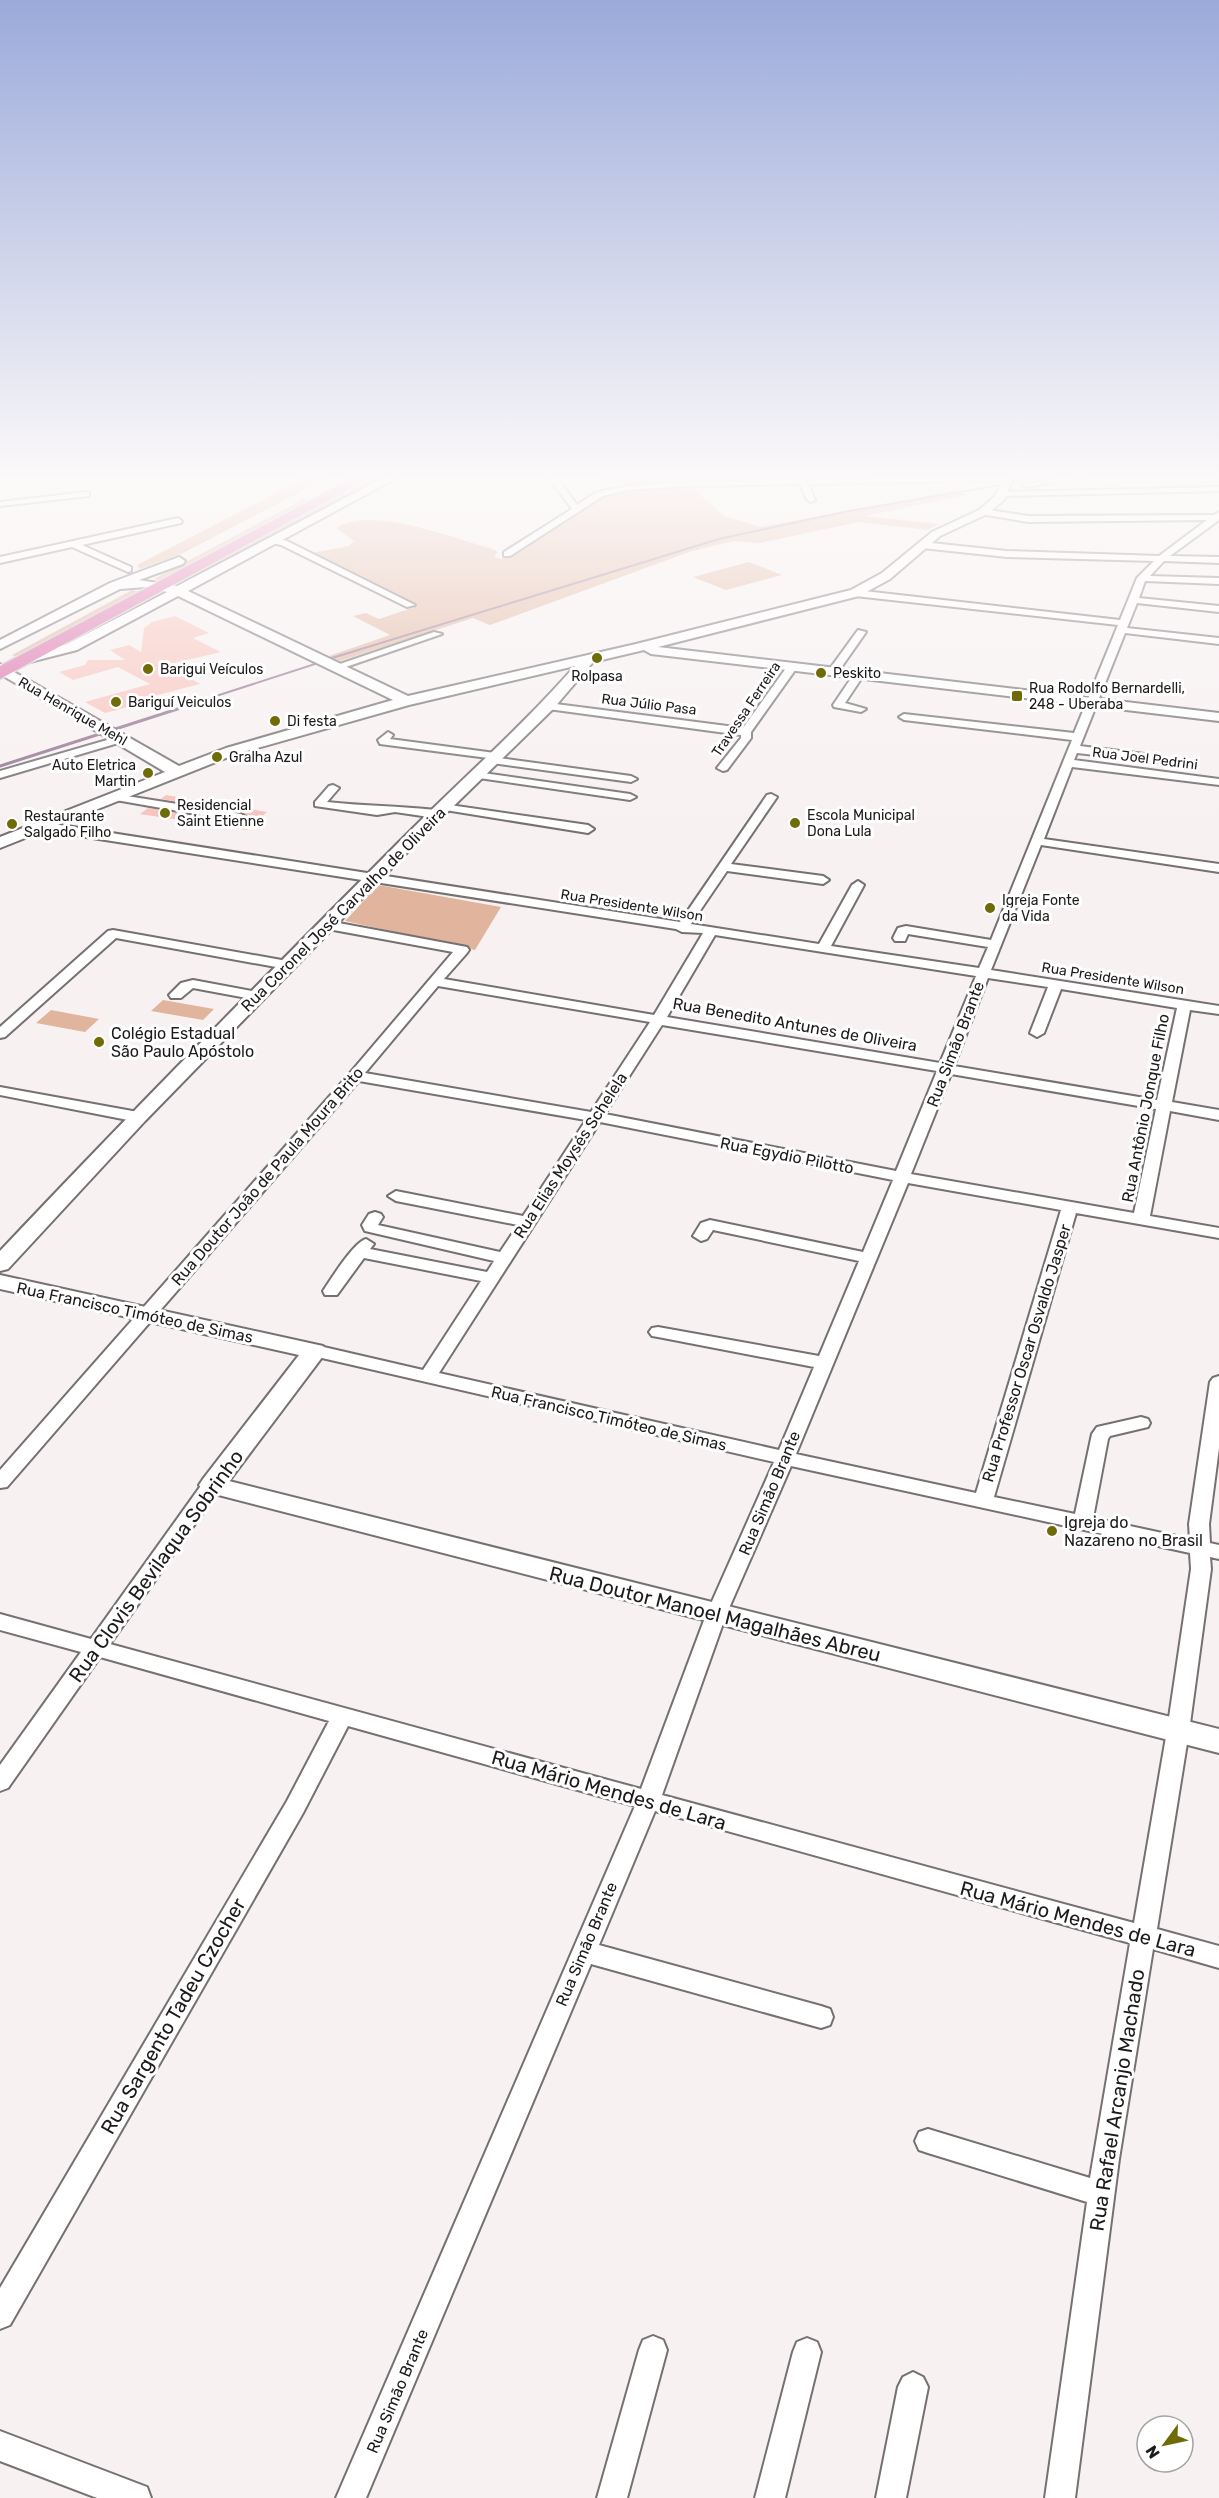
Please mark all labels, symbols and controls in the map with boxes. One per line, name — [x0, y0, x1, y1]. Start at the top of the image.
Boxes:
marker: Rolpasa — [590, 651, 604, 665]
street label: Travessa Ferreira — [708, 658, 785, 760]
place label: Barigui Veículos — [160, 661, 263, 678]
marker: Barigui Veículos — [141, 662, 155, 676]
place label: Peskito — [833, 665, 881, 682]
marker: Peskito — [814, 666, 828, 680]
place label: Rolpasa — [571, 668, 623, 685]
street label: Rua Henrique Mehl — [15, 673, 130, 749]
place label: Rua Rodolfo Bernardelli, 248 - Uberaba — [1029, 680, 1185, 713]
marker: Rua Rodolfo Bernardelli, 248 - Uberaba — [1010, 689, 1024, 703]
street label: Rua Júlio Pasa — [600, 690, 697, 719]
place label: Bariguí Veiculos — [128, 694, 231, 711]
marker: Bariguí Veiculos — [109, 695, 123, 709]
place label: Di festa — [287, 713, 337, 730]
marker: Di festa — [268, 714, 282, 728]
street label: Rua Joel Pedrini — [1091, 744, 1199, 773]
place label: Gralha Azul — [229, 749, 303, 766]
marker: Gralha Azul — [210, 750, 224, 764]
place label: Auto Eletrica Martin — [52, 757, 136, 790]
marker: Auto Eletrica Martin — [141, 766, 155, 780]
place label: Residencial Saint Etienne — [177, 797, 264, 830]
street label: Rua Coronel José Carvalho de Oliveira — [237, 803, 450, 1016]
marker: Residencial Saint Etienne — [158, 806, 172, 820]
place label: Escola Municipal Dona Lula — [807, 807, 915, 840]
place label: Restaurante Salgado Filho — [24, 808, 111, 841]
marker: Escola Municipal Dona Lula — [788, 816, 802, 830]
marker: Restaurante Salgado Filho — [5, 817, 19, 831]
street label: Rua Presidente Wilson — [559, 886, 704, 925]
place label: Igreja Fonte da Vida — [1002, 892, 1080, 925]
marker: Igreja Fonte da Vida — [983, 901, 997, 915]
street label: Rua Presidente Wilson — [1040, 959, 1185, 998]
street label: Rua Simão Brante — [923, 979, 988, 1110]
street label: Rua Benedito Antunes de Oliveira — [671, 994, 918, 1055]
street label: Rua Antônio Jonque Filho — [1118, 1012, 1173, 1204]
place label: Colégio Estadual São Paulo Apóstolo — [111, 1024, 254, 1061]
marker: Colégio Estadual São Paulo Apóstolo — [92, 1035, 106, 1049]
street label: Rua Doutor João de Paula Moura Brito — [167, 1063, 367, 1289]
street label: Rua Elias Moysés Schelela — [510, 1069, 631, 1242]
street label: Rua Egydio Pilotto — [718, 1133, 855, 1178]
street label: Rua Professor Oscar Osvaldo Jasper — [978, 1222, 1075, 1484]
street label: Rua Francisco Timóteo de Simas — [15, 1278, 255, 1347]
street label: Rua Francisco Timóteo de Simas — [489, 1382, 728, 1455]
street label: Rua Simão Brante — [735, 1428, 804, 1558]
street label: Rua Clovis Bevilaqua Sobrinho — [64, 1445, 248, 1687]
place label: Igreja do Nazareno no Brasil — [1064, 1513, 1203, 1550]
marker: Igreja do Nazareno no Brasil — [1045, 1524, 1059, 1538]
street label: Rua Doutor Manoel Magalhães Abreu — [547, 1561, 883, 1667]
street label: Rua Mário Mendes de Lara — [489, 1745, 729, 1835]
street label: Rua Mário Mendes de Lara — [958, 1876, 1198, 1962]
street label: Rua Simão Brante — [552, 1879, 621, 2009]
street label: Rua Sargento Tadeu Czocher — [95, 1893, 251, 2138]
street label: Rua Rafael Arcanjo Machado — [1084, 1967, 1150, 2233]
street label: Rua Simão Brante — [363, 2326, 432, 2456]
north arrow — [1135, 2414, 1195, 2474]
text: N — [1142, 2442, 1164, 2462]

